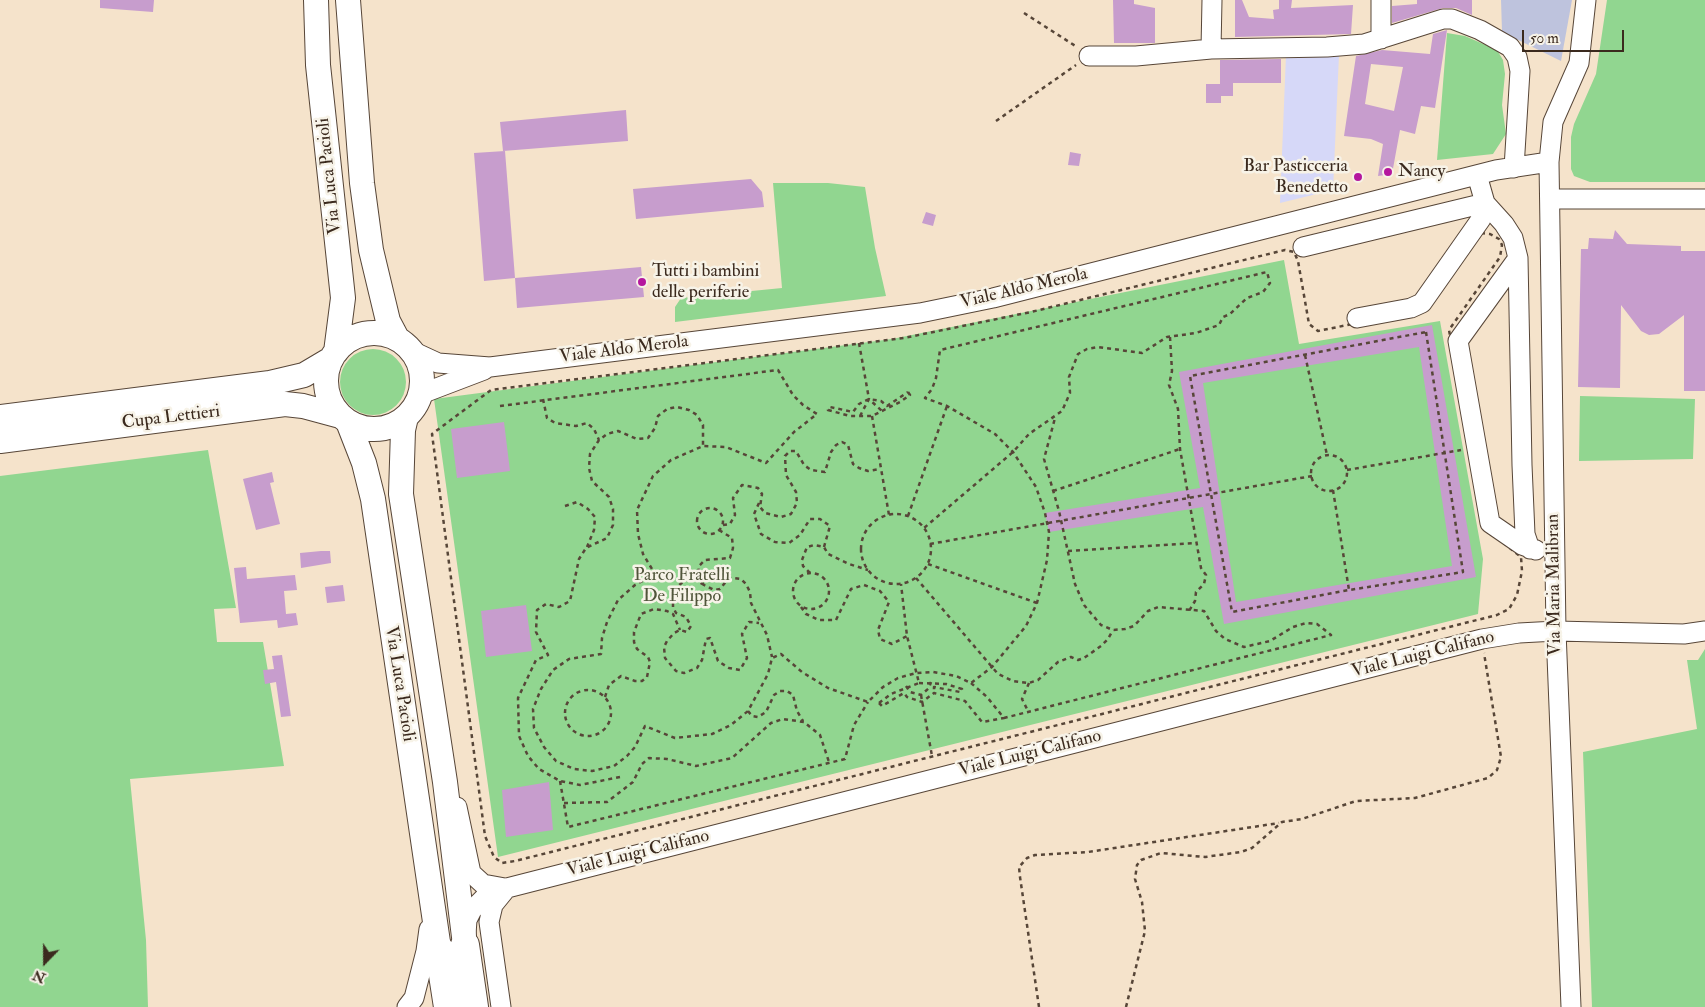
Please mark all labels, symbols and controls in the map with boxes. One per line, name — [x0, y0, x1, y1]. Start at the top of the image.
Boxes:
scale bar — [1525, 20, 1628, 52]
text: 50 m — [1530, 29, 1559, 48]
street label: Via Luca Pacioli — [313, 117, 347, 235]
place label: Bar Pasticceria Benedetto — [1243, 156, 1348, 198]
place label: Nancy — [1398, 161, 1445, 183]
marker: Nancy — [1382, 166, 1394, 178]
marker: Bar Pasticceria Benedetto — [1352, 171, 1364, 183]
place label: Tutti i bambini delle periferie — [652, 261, 759, 304]
street label: Viale Aldo Merola — [958, 264, 1090, 314]
marker: Tutti i bambini delle periferie — [636, 276, 648, 288]
street label: Viale Aldo Merola — [558, 331, 690, 369]
street label: Cupa Lettieri — [121, 401, 221, 435]
street label: Via Maria Malibran — [1543, 514, 1567, 656]
park label: Parco Fratelli De Filippo — [634, 565, 730, 608]
street label: Via Luca Pacioli — [379, 625, 419, 743]
street label: Viale Luigi Califano — [1349, 627, 1497, 683]
street label: Viale Luigi Califano — [956, 726, 1104, 782]
street label: Viale Luigi Califano — [564, 826, 712, 882]
north arrow — [20, 937, 70, 987]
text: N — [30, 966, 48, 987]

